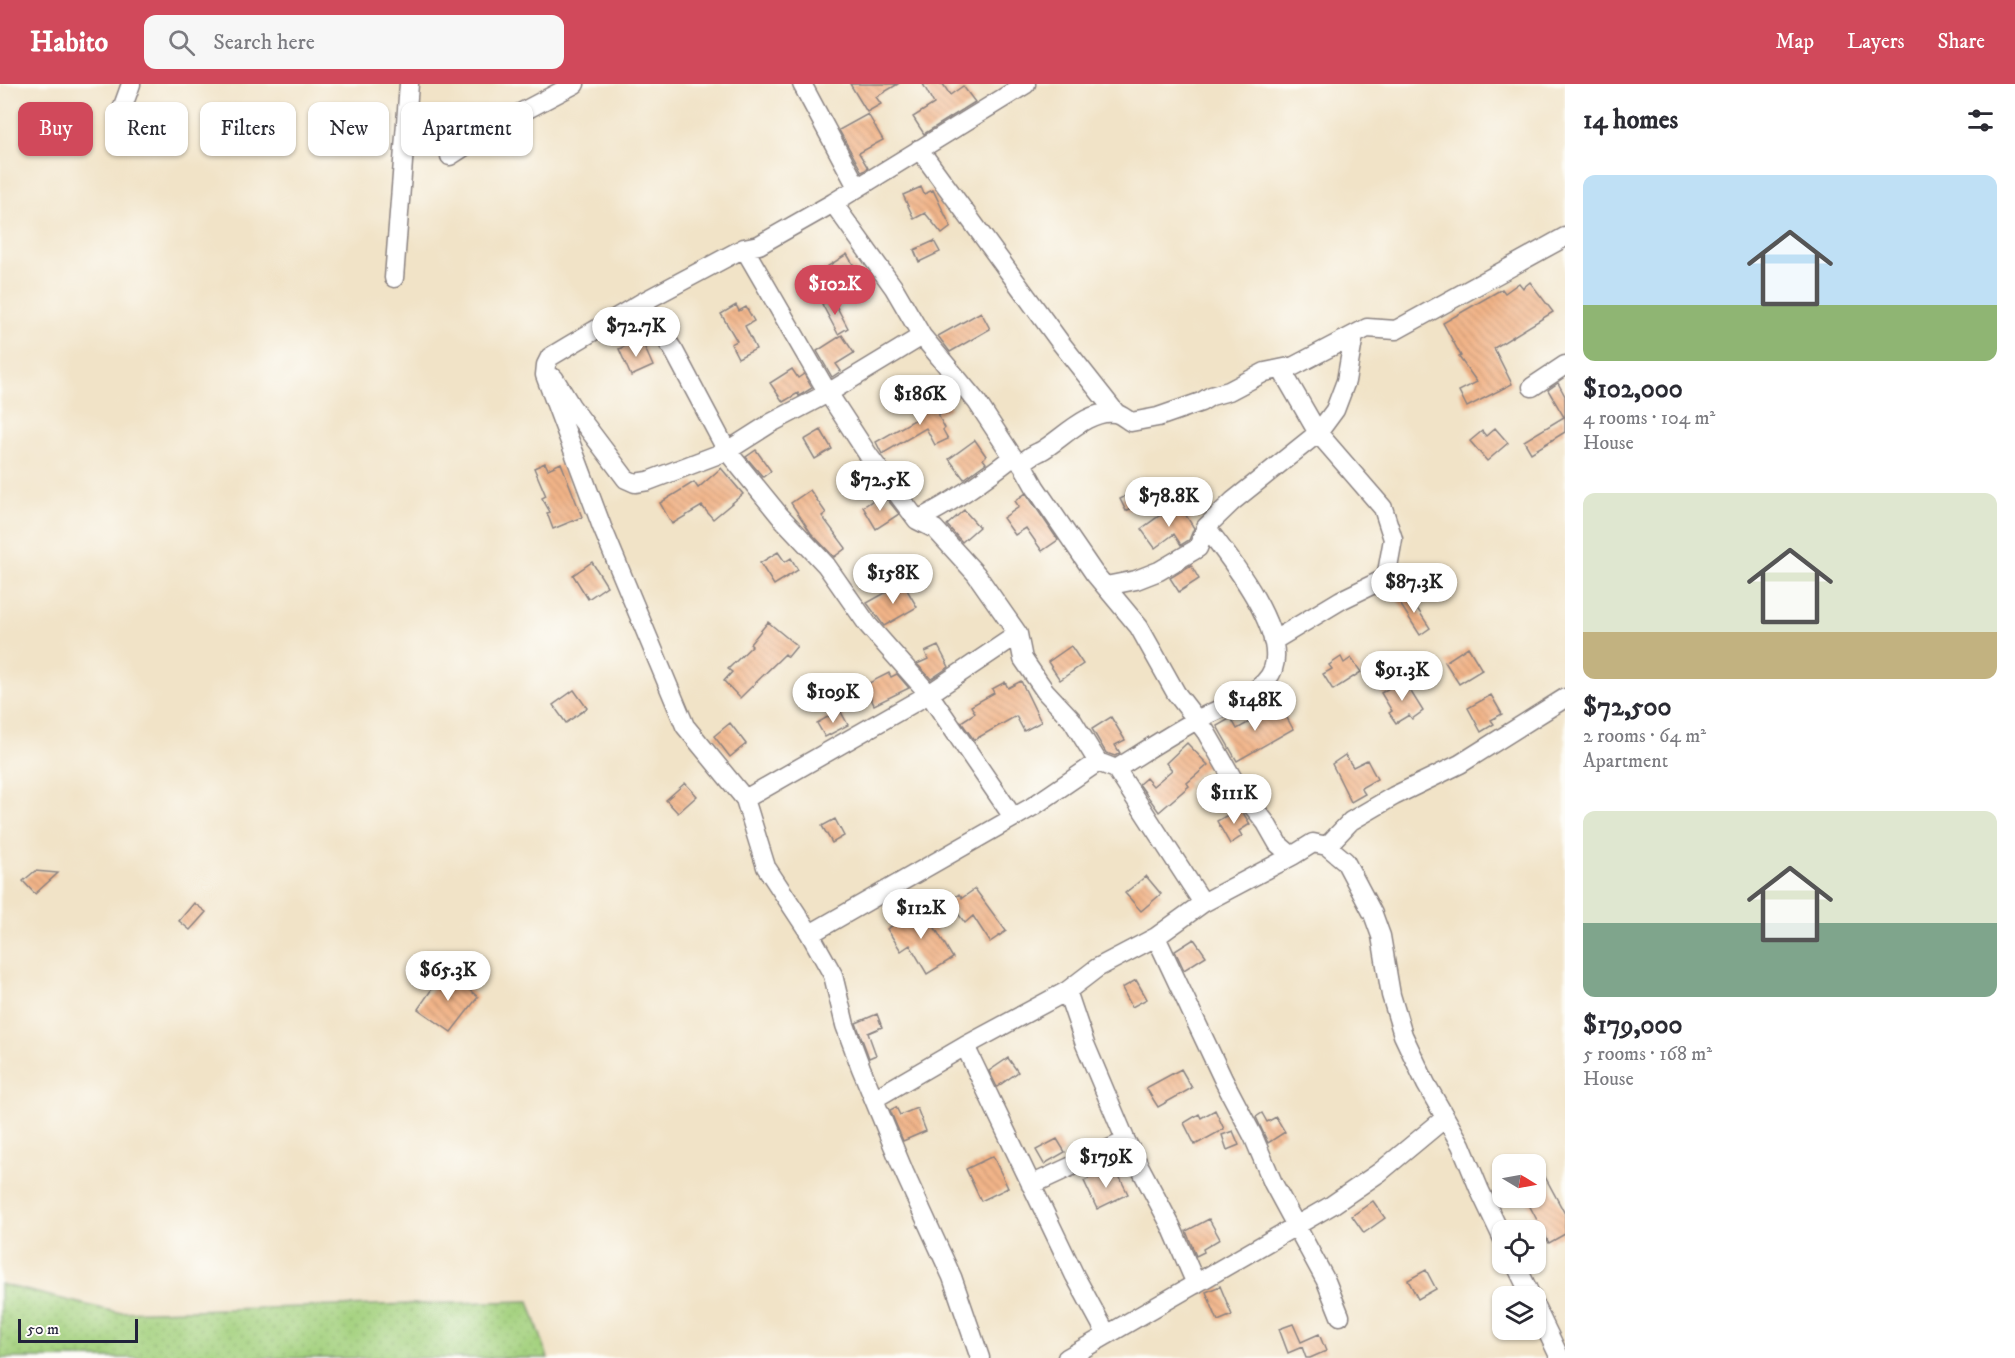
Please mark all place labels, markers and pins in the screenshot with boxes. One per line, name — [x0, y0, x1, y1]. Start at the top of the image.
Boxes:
pin: $102K — [793, 265, 877, 316]
pin: $72.7K — [587, 307, 685, 358]
pin: $186K — [878, 375, 962, 426]
pin: $72.5K — [831, 461, 929, 512]
pin: $78.8K — [1120, 477, 1218, 528]
pin: $158K — [851, 554, 935, 605]
pin: $87.3K — [1365, 563, 1463, 614]
pin: $91.3K — [1353, 651, 1451, 702]
pin: $109K — [791, 673, 875, 724]
pin: $148K — [1213, 681, 1297, 732]
pin: $111K — [1192, 774, 1276, 825]
pin: $112K — [879, 889, 963, 940]
pin: $65.3K — [399, 951, 497, 1002]
pin: $179K — [1064, 1138, 1148, 1189]

